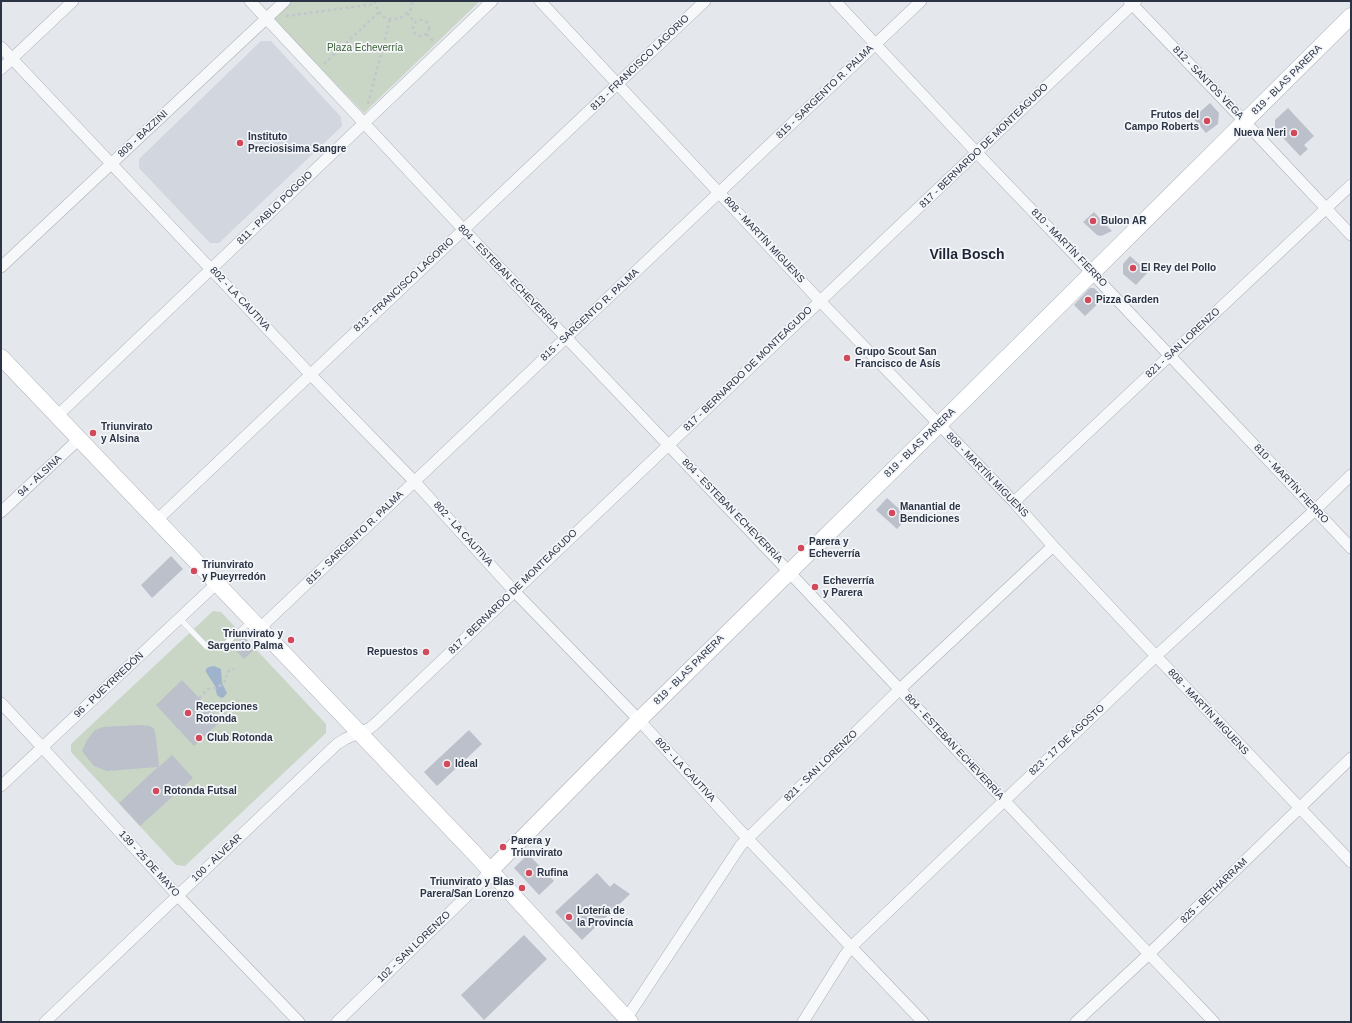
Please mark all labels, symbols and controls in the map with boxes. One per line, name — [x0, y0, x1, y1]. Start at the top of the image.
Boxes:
street label: 813 - FRANCISCO LAGORIO — [588, 13, 692, 113]
park label: Plaza Echeverría — [327, 42, 403, 54]
street label: 815 - SARGENTO R. PALMA — [774, 42, 876, 142]
street label: 819 - BLAS PARERA — [1249, 42, 1325, 118]
street label: 812 - SANTOS VEGA — [1170, 44, 1246, 122]
street label: 817 - BERNARDO DE MONTEAGUDO — [917, 81, 1051, 211]
street label: 809 - BAZZINI — [116, 108, 170, 160]
place label: Frutos del Campo Roberts — [1125, 109, 1199, 132]
marker: Frutos del Campo Roberts — [1202, 116, 1212, 126]
place label: Nueva Neri — [1234, 127, 1286, 139]
marker: Nueva Neri — [1289, 128, 1299, 138]
place label: Instituto Preciosisima Sangre — [248, 131, 346, 154]
marker: Instituto Preciosisima Sangre — [235, 138, 245, 148]
street label: 811 - PABLO POGGIO — [235, 169, 315, 247]
street label: 808 - MARTÍN MIGUENS — [721, 195, 807, 285]
street label: 810 - MARTÍN FIERRO — [1028, 206, 1110, 290]
place label: Bulon AR — [1101, 215, 1147, 227]
marker: Bulon AR — [1088, 216, 1098, 226]
street label: 804 - ESTEBAN ECHEVERRÍA — [455, 222, 561, 332]
street label: 813 - FRANCISCO LAGORIO — [351, 235, 457, 335]
district label: Villa Bosch — [929, 247, 1005, 263]
place label: El Rey del Pollo — [1141, 262, 1216, 274]
marker: El Rey del Pollo — [1128, 263, 1138, 273]
street label: 802 - LA CAUTIVA — [207, 264, 273, 334]
street label: 815 - SARGENTO R. PALMA — [538, 266, 642, 364]
place label: Pizza Garden — [1096, 294, 1159, 306]
marker: Pizza Garden — [1083, 295, 1093, 305]
street label: 817 - BERNARDO DE MONTEAGUDO — [681, 304, 815, 434]
street label: 821 - SAN LORENZO — [1143, 305, 1223, 381]
place label: Grupo Scout San Francisco de Asís — [855, 346, 941, 370]
marker: Grupo Scout San Francisco de Asís — [842, 353, 852, 363]
street label: 819 - BLAS PARERA — [882, 406, 958, 480]
place label: Triunvirato y Alsina — [101, 421, 153, 444]
marker: Triunvirato y Alsina — [88, 428, 98, 438]
street label: 808 - MARTÍN MIGUENS — [943, 430, 1031, 520]
street label: 810 - MARTÍN FIERRO — [1251, 442, 1331, 526]
street label: 94 - ALSINA — [16, 453, 64, 499]
street label: 804 - ESTEBAN ECHEVERRÍA — [679, 456, 785, 566]
street label: 815 - SARGENTO R. PALMA — [304, 488, 406, 588]
street label: 802 - LA CAUTIVA — [431, 499, 495, 569]
place label: Manantial de Bendiciones — [900, 501, 961, 524]
marker: Manantial de Bendiciones — [887, 508, 897, 518]
street label: 817 - BERNARDO DE MONTEAGUDO — [446, 527, 580, 657]
place label: Parera y Echeverría — [809, 536, 860, 560]
marker: Parera y Echeverría — [796, 543, 806, 553]
place label: Triunvirato y Pueyrredón — [202, 559, 266, 582]
marker: Triunvirato y Pueyrredón — [189, 566, 199, 576]
place label: Echeverría y Parera — [823, 575, 874, 598]
marker: Echeverría y Parera — [810, 582, 820, 592]
place label: Triunvirato y Sargento Palma — [207, 628, 283, 652]
street label: 819 - BLAS PARERA — [651, 632, 727, 708]
marker: Triunvirato y Sargento Palma — [286, 635, 296, 645]
place label: Repuestos — [367, 646, 418, 658]
marker: Repuestos — [421, 647, 431, 657]
street label: 96 - PUEYRREDÓN — [72, 650, 146, 720]
street label: 808 - MARTÍN MIGUENS — [1165, 667, 1251, 757]
street label: 804 - ESTEBAN ECHEVERRÍA — [902, 692, 1006, 802]
place label: Recepciones Rotonda — [196, 701, 258, 724]
street label: 823 - 17 DE AGOSTO — [1027, 702, 1107, 778]
marker: Recepciones Rotonda — [183, 708, 193, 718]
street label: 821 - SAN LORENZO — [782, 728, 860, 804]
place label: Club Rotonda — [207, 732, 273, 744]
marker: Club Rotonda — [194, 733, 204, 743]
street label: 802 - LA CAUTIVA — [652, 735, 718, 805]
place label: Ideal — [455, 758, 478, 770]
marker: Ideal — [442, 759, 452, 769]
place label: Rotonda Futsal — [164, 785, 237, 797]
marker: Rotonda Futsal — [151, 786, 161, 796]
street label: 139 - 25 DE MAYO — [116, 828, 182, 900]
street label: 100 - ALVEAR — [189, 832, 245, 884]
place label: Parera y Triunvirato — [511, 835, 563, 858]
marker: Parera y Triunvirato — [498, 842, 508, 852]
street label: 825 - BETHARRAM — [1178, 856, 1250, 926]
place label: Rufina — [537, 867, 568, 879]
marker: Rufina — [524, 868, 534, 878]
place label: Triunvirato y Blas Parera/San Lorenzo — [420, 876, 514, 900]
marker: Triunvirato y Blas Parera/San Lorenzo — [517, 883, 527, 893]
place label: Lotería de la Provincía — [577, 905, 633, 928]
street label: 102 - SAN LORENZO — [375, 909, 453, 985]
marker: Lotería de la Provincía — [564, 912, 574, 922]

